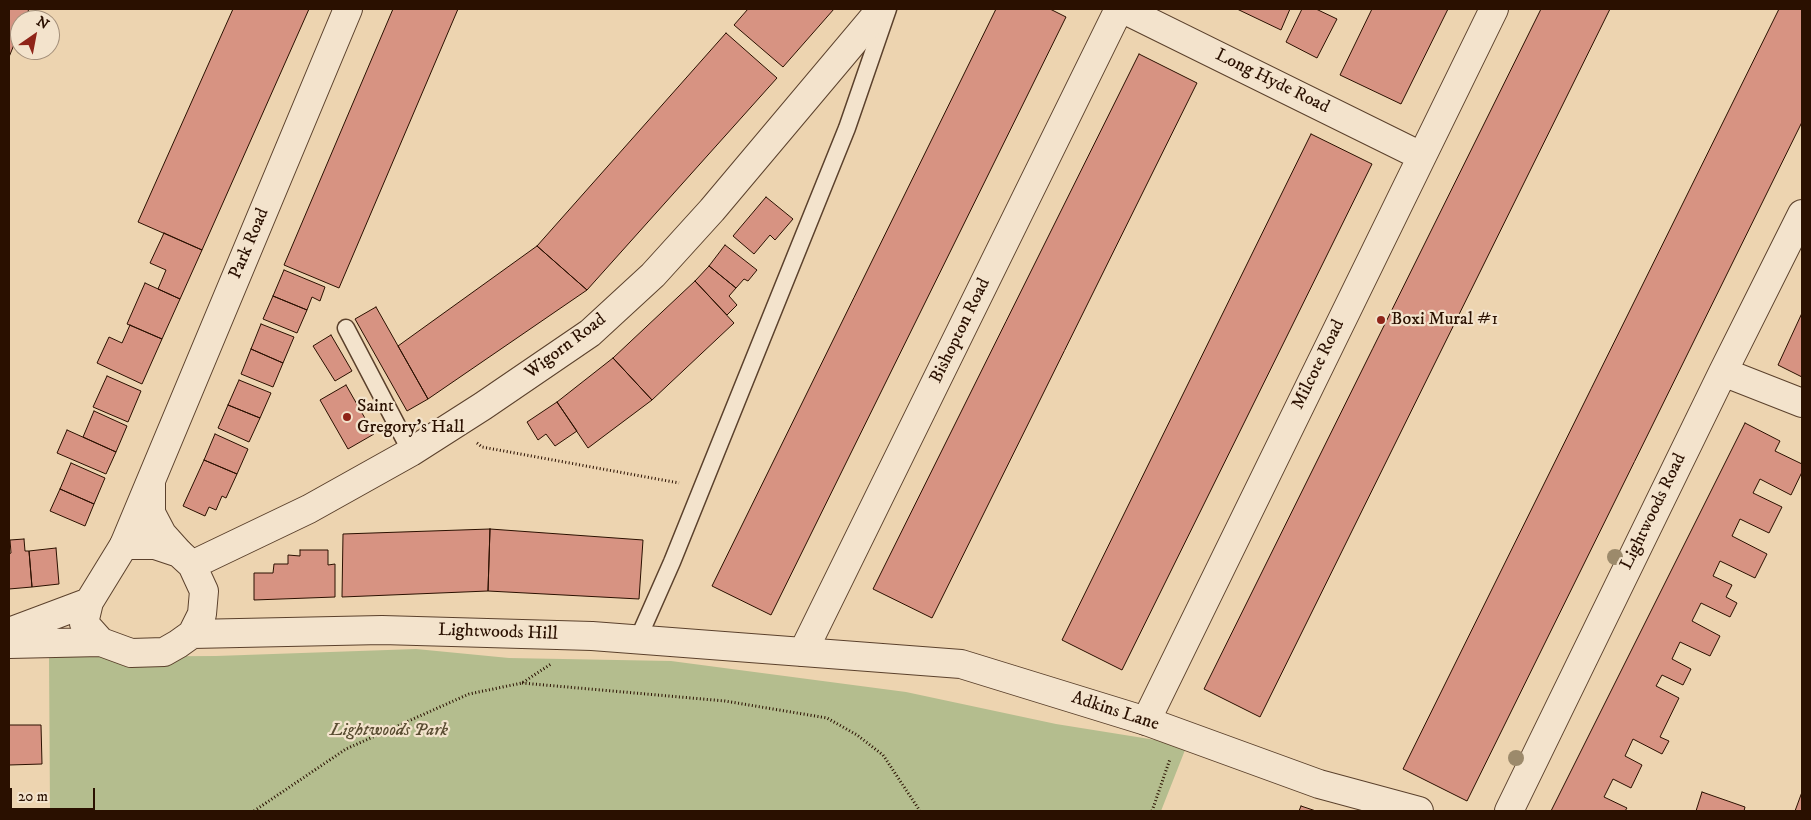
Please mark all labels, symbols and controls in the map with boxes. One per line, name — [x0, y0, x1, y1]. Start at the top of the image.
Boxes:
north arrow — [10, 10, 60, 60]
text: N — [33, 13, 52, 34]
street label: Long Hyde Road — [1211, 45, 1333, 119]
street label: Park Road — [225, 205, 275, 283]
street label: Bishopton Road — [926, 275, 996, 387]
place label: Boxi Mural #1 — [1391, 309, 1498, 331]
street label: Wigorn Road — [521, 310, 611, 384]
marker: Boxi Mural #1 — [1375, 314, 1387, 326]
street label: Milcote Road — [1288, 317, 1350, 413]
place label: Saint Gregory's Hall — [357, 396, 464, 438]
marker: Saint Gregory's Hall — [341, 411, 353, 423]
street label: Lightwoods Road — [1617, 450, 1691, 574]
street label: Lightwoods Hill — [438, 620, 558, 646]
street label: Adkins Lane — [1069, 688, 1161, 736]
park label: Lightwoods Park — [330, 720, 448, 742]
scale bar — [12, 778, 98, 810]
text: 20 m — [18, 787, 48, 806]

